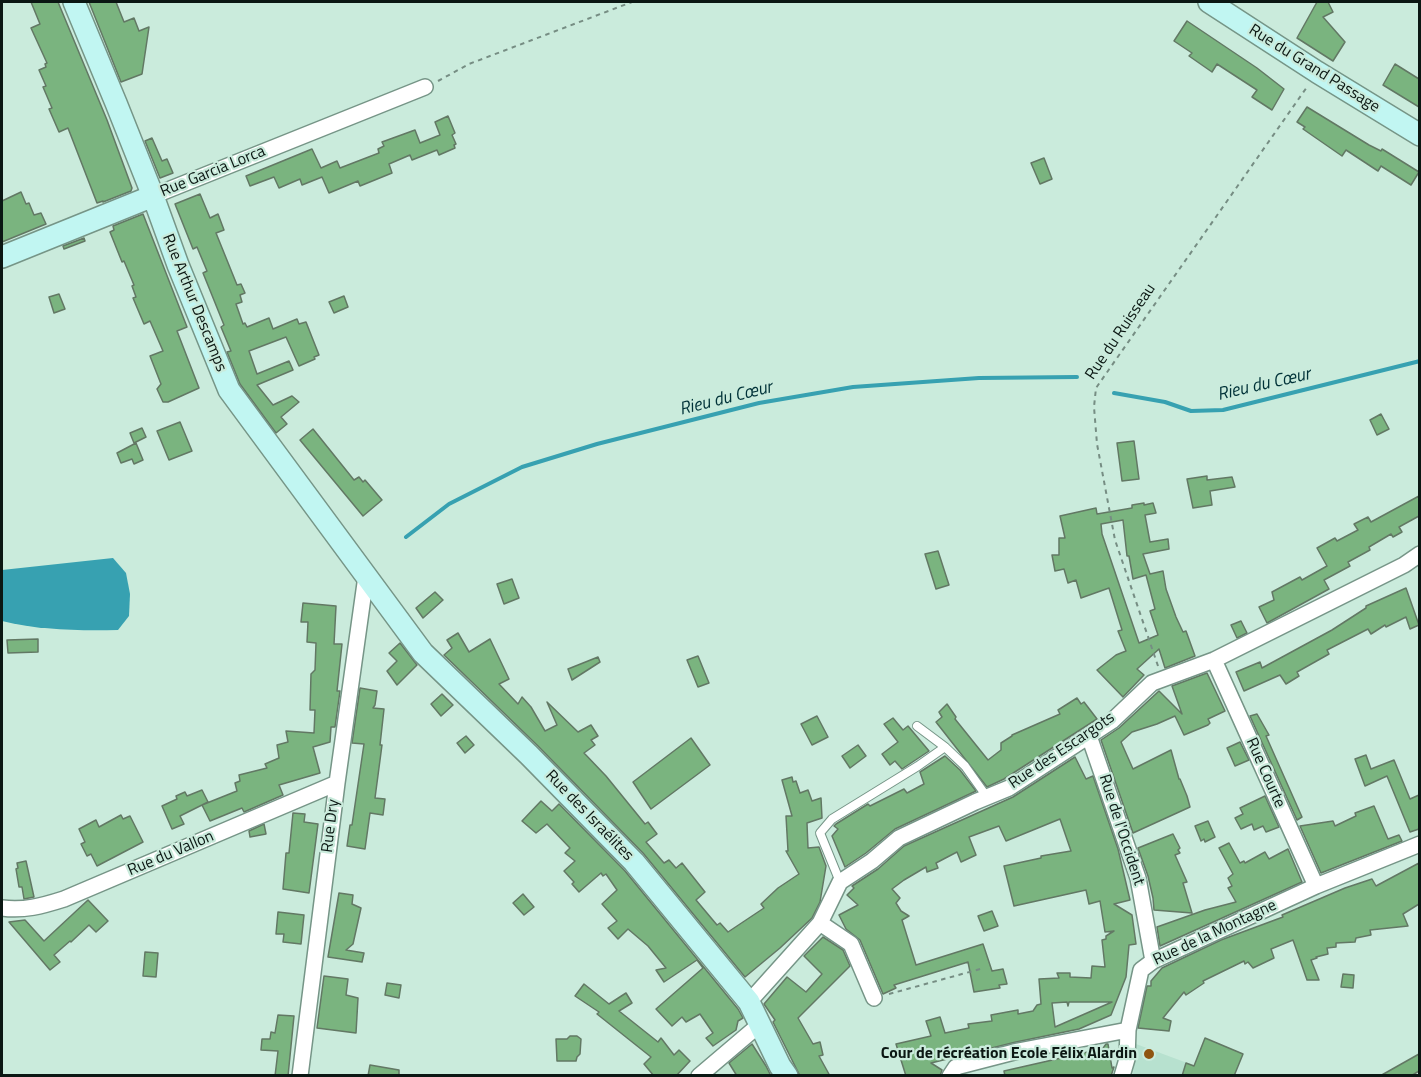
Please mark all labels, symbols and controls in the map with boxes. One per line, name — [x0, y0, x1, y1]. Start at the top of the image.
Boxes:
street label: Rue du Grand Passage — [1245, 21, 1383, 117]
street label: Rue Garcia Lorca — [158, 142, 268, 202]
street label: Rue Arthur Descamps — [158, 231, 230, 375]
street label: Rue du Ruisseau — [1082, 280, 1160, 384]
water label: Rieu du Cœur — [1215, 364, 1313, 406]
water label: Rieu du Cœur — [677, 377, 775, 421]
street label: Rue des Escargots — [1005, 708, 1119, 794]
street label: Rue Courte — [1241, 735, 1289, 811]
street label: Rue des Israélites — [541, 767, 637, 865]
street label: Rue de l'Occident — [1094, 772, 1148, 888]
street label: Rue Dry — [318, 798, 344, 854]
street label: Rue du Vallon — [125, 827, 217, 881]
street label: Rue de la Montagne — [1150, 896, 1280, 970]
place label: Cour de récréation Ecole Félix Alardin — [881, 1044, 1137, 1064]
marker: Cour de récréation Ecole Félix Alardin — [1142, 1047, 1156, 1061]

